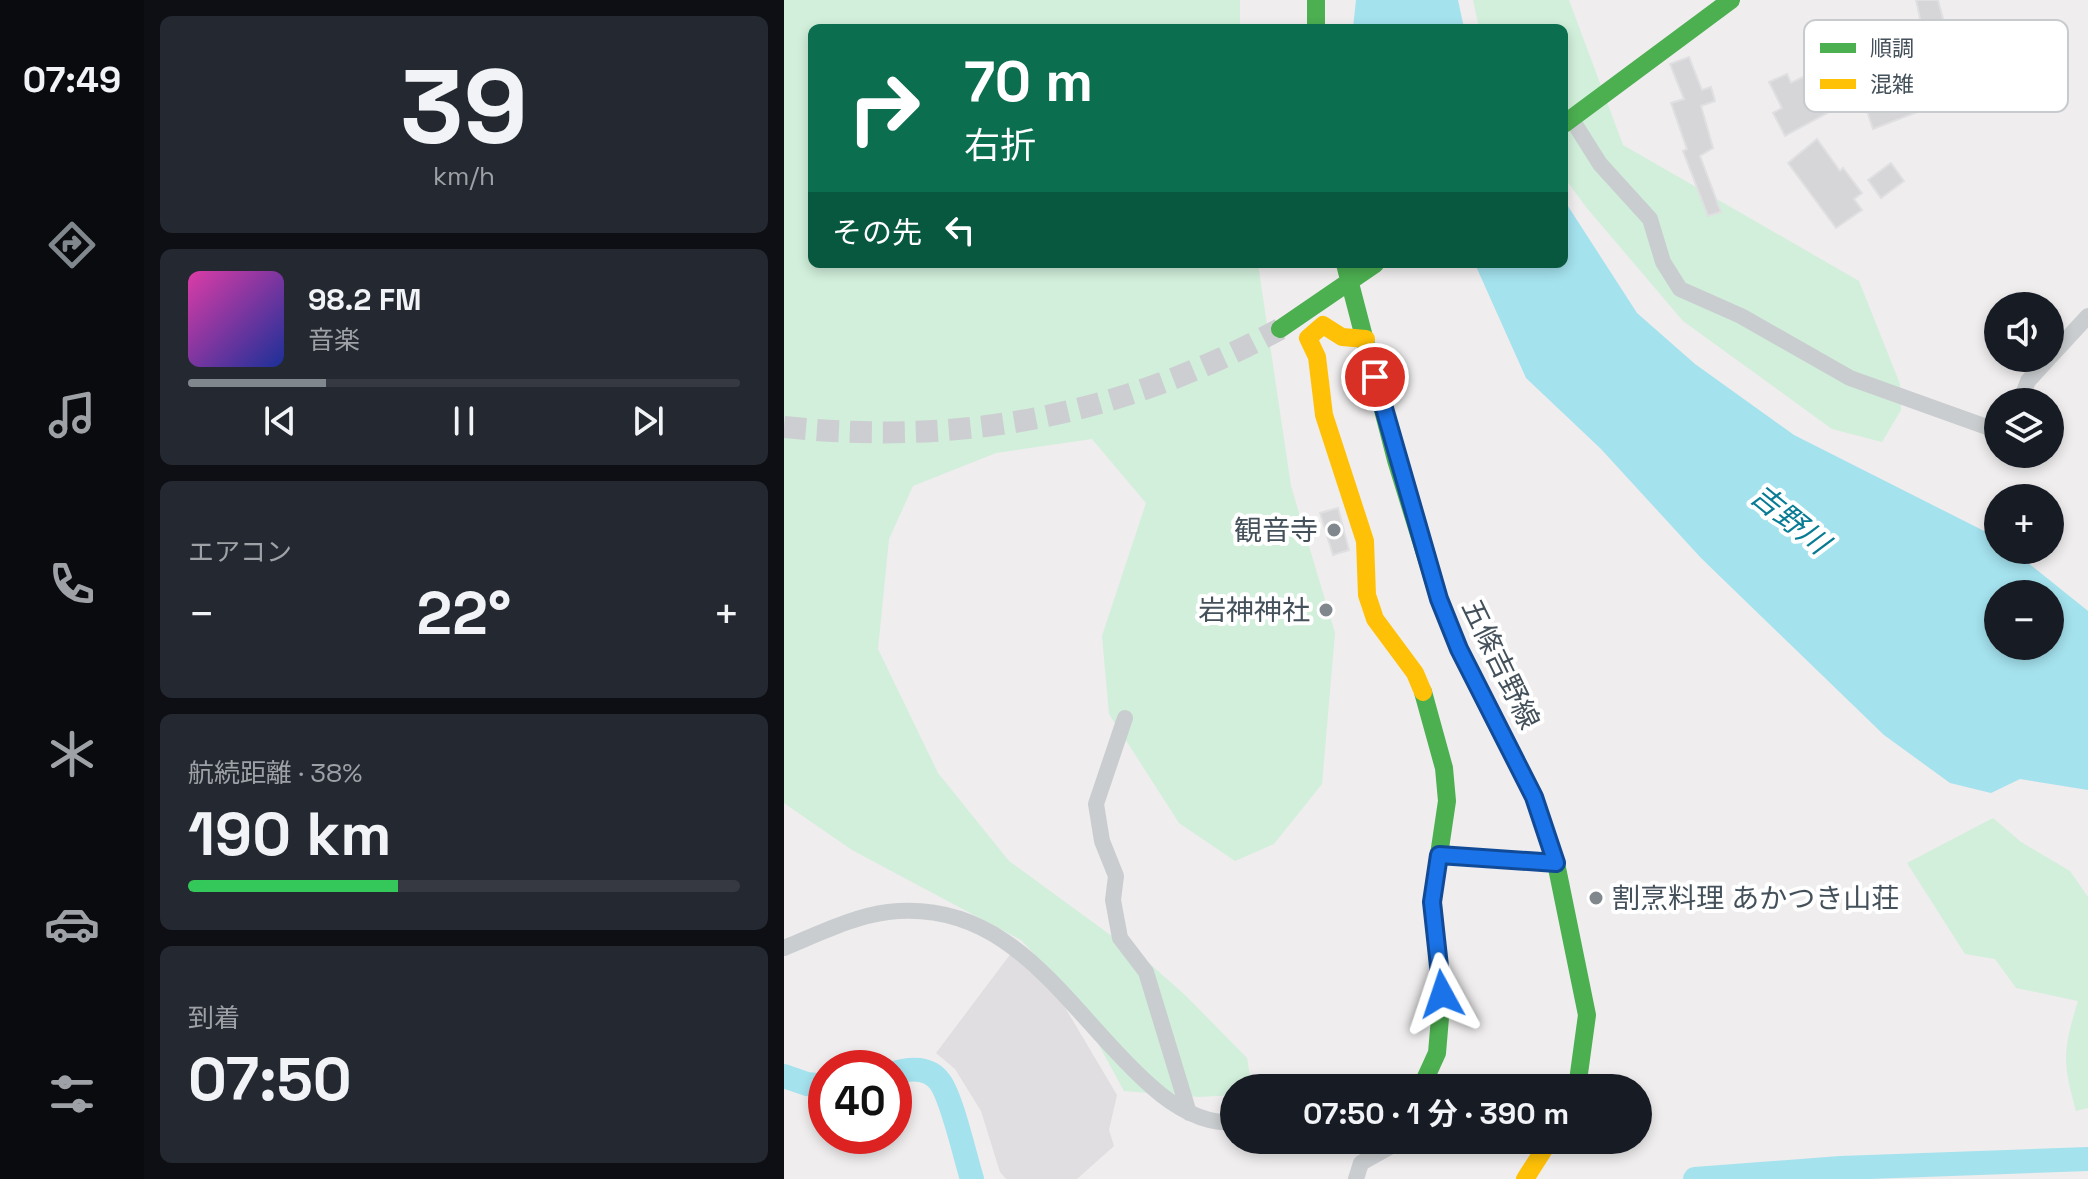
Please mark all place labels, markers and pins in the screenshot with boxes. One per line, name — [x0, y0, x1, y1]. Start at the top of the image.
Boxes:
pin — [1341, 343, 1409, 411]
place label: 観音寺 — [1234, 512, 1318, 548]
marker: 観音寺 — [1325, 521, 1343, 539]
place label: 岩神神社 — [1198, 592, 1310, 628]
marker: 岩神神社 — [1317, 601, 1335, 619]
place label: 割烹料理 あかつき山荘 — [1612, 880, 1899, 916]
marker: 割烹料理 あかつき山荘 — [1587, 889, 1605, 907]

